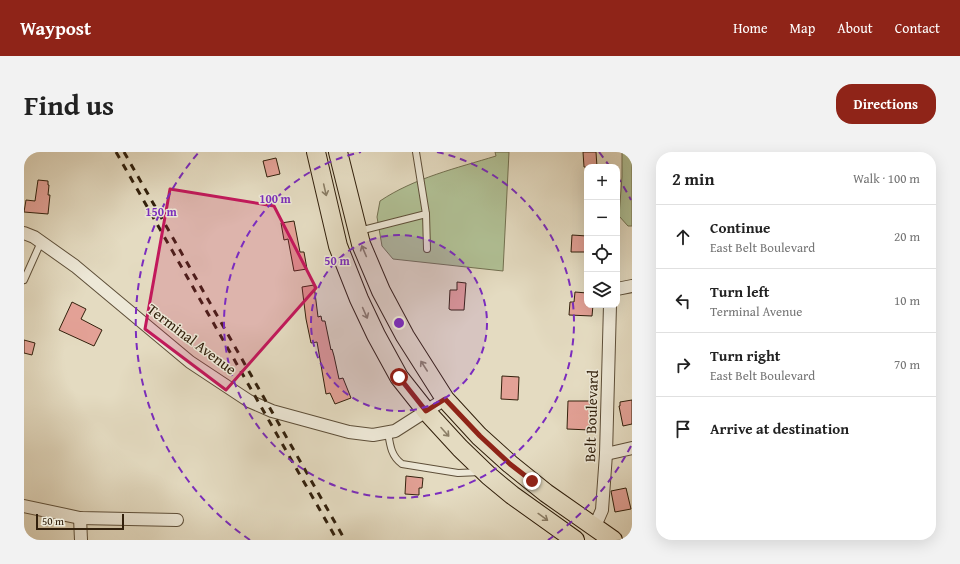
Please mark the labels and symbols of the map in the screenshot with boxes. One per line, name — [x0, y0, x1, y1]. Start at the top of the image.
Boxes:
one-way arrow — [322, 183, 330, 196]
text: 100 m — [259, 190, 292, 207]
text: 150 m — [145, 203, 178, 220]
one-way arrow — [359, 245, 367, 257]
text: 50 m — [324, 252, 350, 269]
street label: Terminal Avenue — [143, 299, 241, 379]
one-way arrow — [362, 307, 370, 319]
centre of rings — [392, 316, 406, 330]
one-way arrow — [420, 361, 428, 372]
route start — [390, 368, 408, 386]
street label: Belt Boulevard — [579, 370, 603, 462]
one-way arrow — [440, 427, 450, 437]
route end — [523, 472, 541, 490]
scale bar — [36, 512, 124, 531]
one-way arrow — [537, 513, 548, 521]

